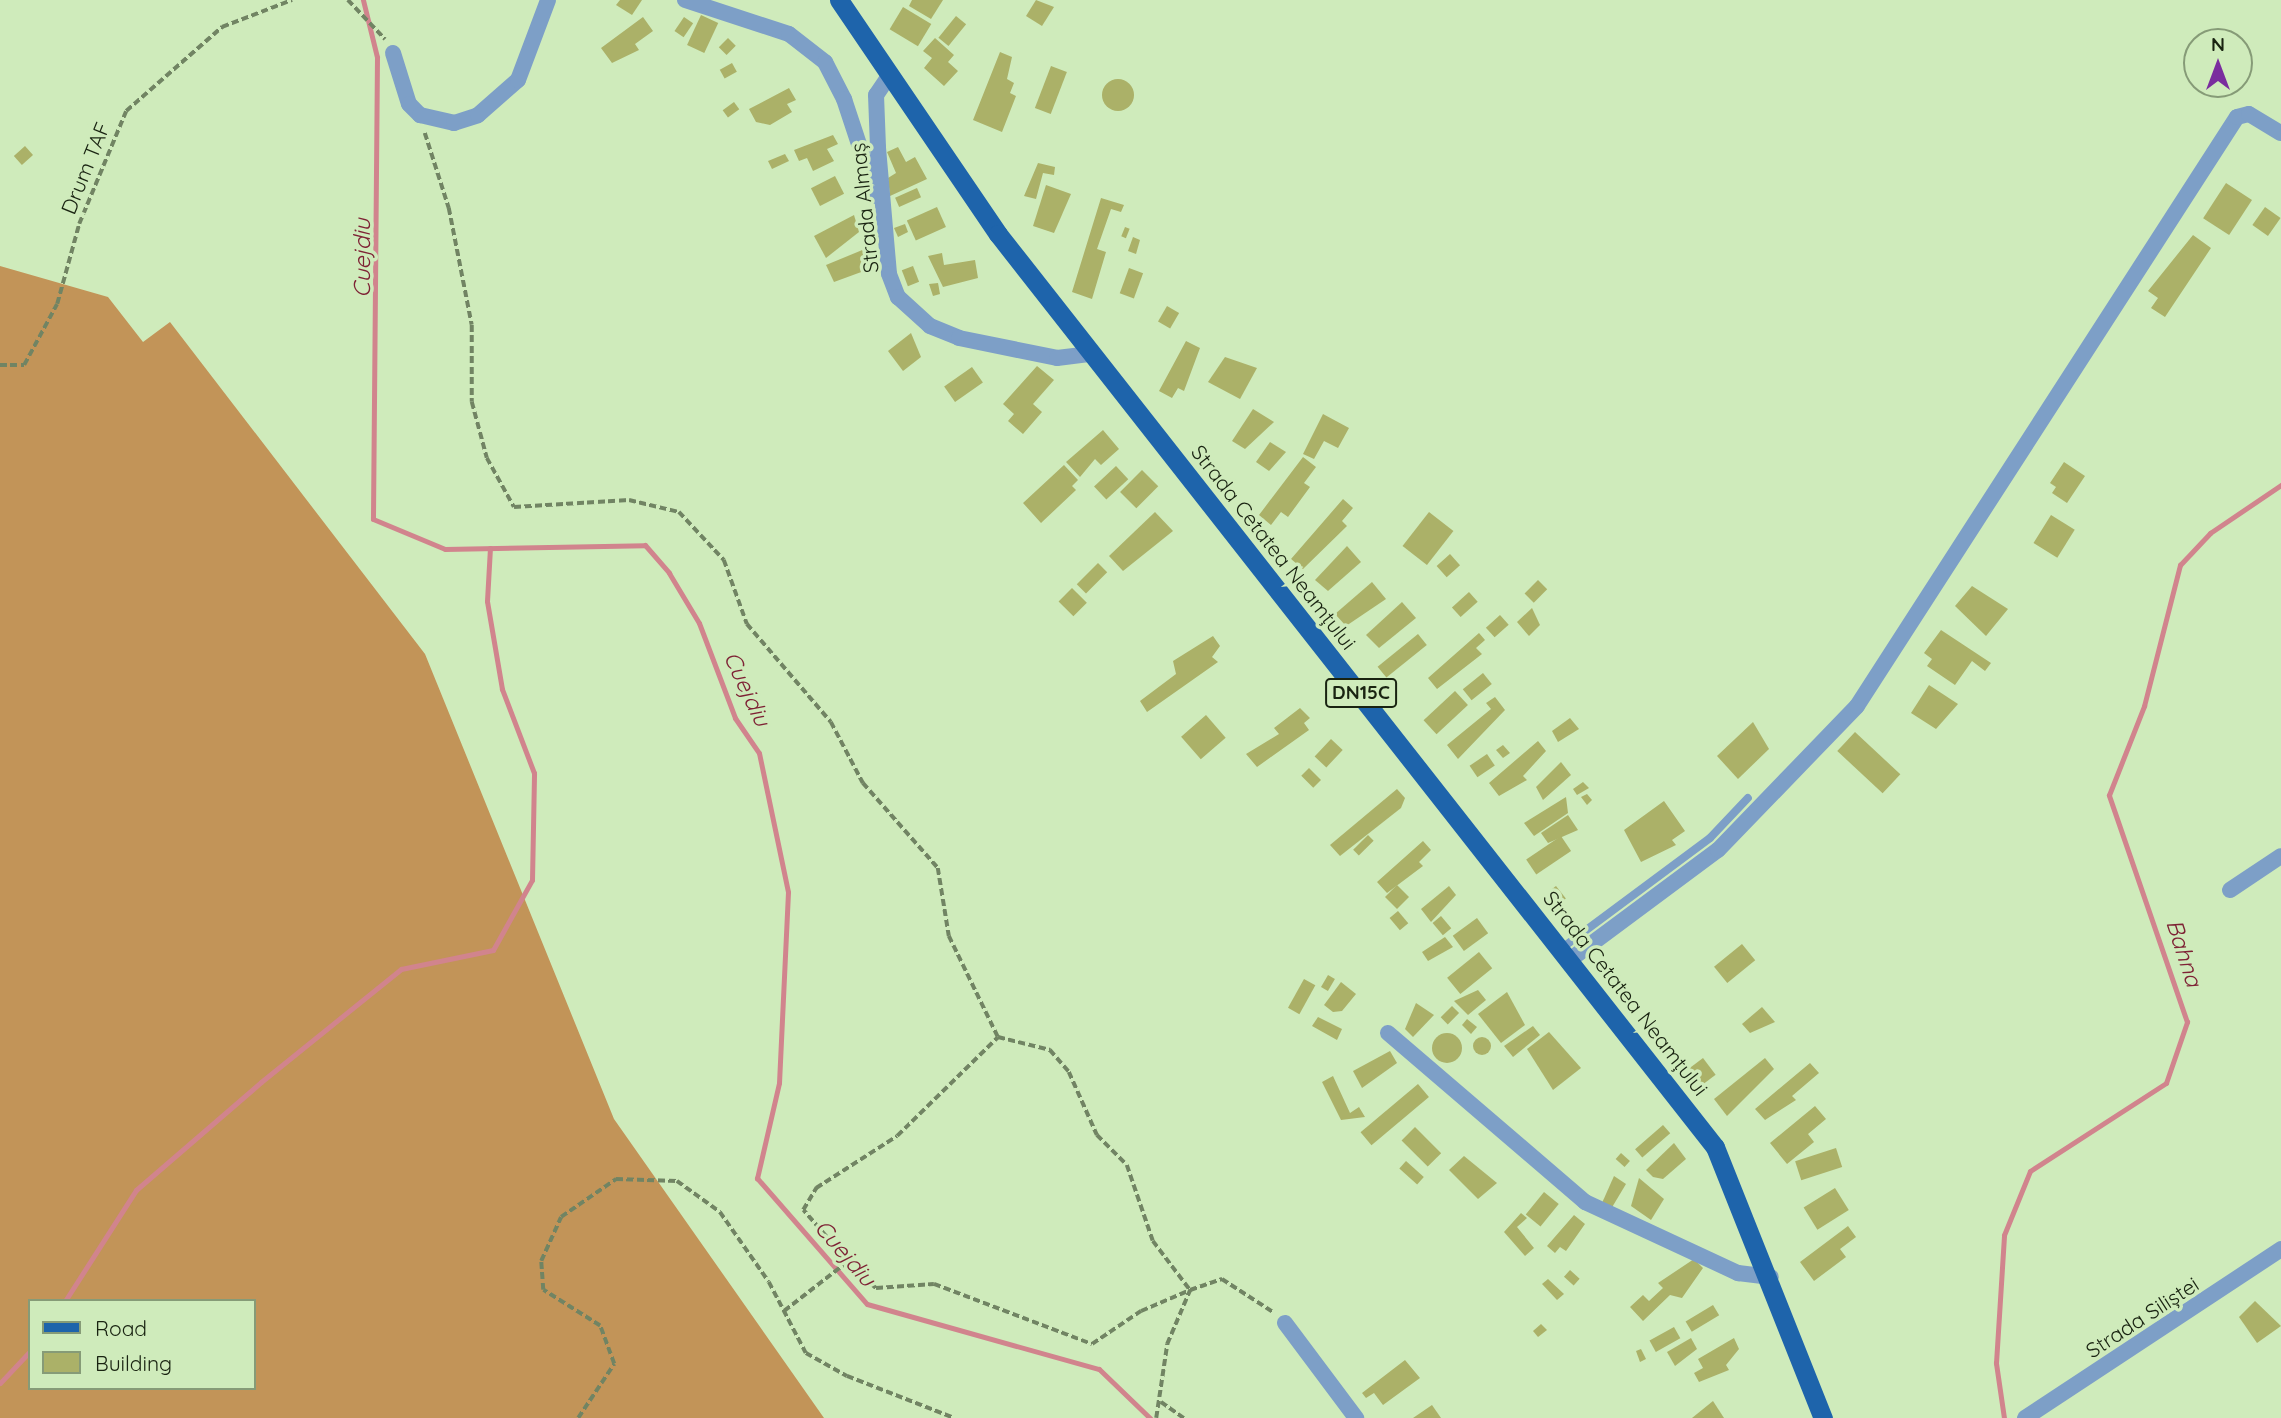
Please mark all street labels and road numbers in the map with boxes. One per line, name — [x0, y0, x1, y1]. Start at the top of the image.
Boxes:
street label: Drum TAF — [55, 118, 115, 218]
street label: Strada Almaș — [845, 142, 883, 274]
street label: Strada Cetatea Neamțului — [1186, 440, 1362, 654]
road number: DN15C — [1324, 678, 1398, 708]
street label: Strada Cetatea Neamțului — [1538, 886, 1714, 1100]
street label: Strada Siliștei — [2081, 1271, 2203, 1363]

